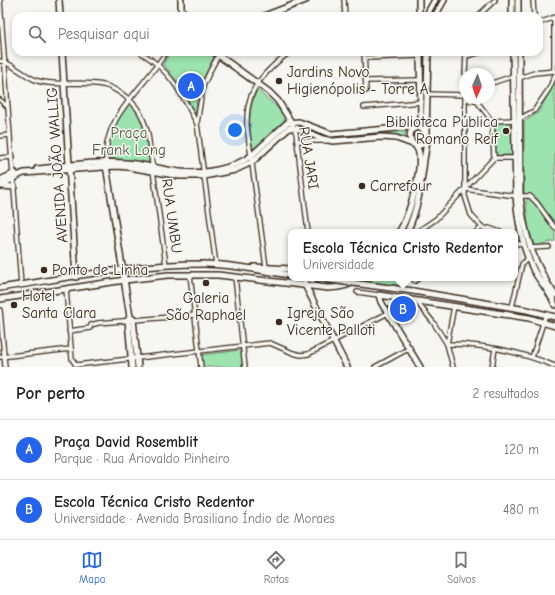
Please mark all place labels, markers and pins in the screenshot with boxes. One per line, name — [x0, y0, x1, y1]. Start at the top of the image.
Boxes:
place label: Jardins Novo Higienópolis - Torre A — [287, 63, 429, 98]
pin: A — [178, 71, 204, 101]
marker: Jardins Novo Higienópolis - Torre A — [274, 76, 284, 86]
place label: Biblioteca Pública Romano Reif — [386, 113, 499, 148]
marker: Biblioteca Pública Romano Reif — [501, 126, 511, 136]
place label: Carrefour — [370, 177, 432, 195]
marker: Carrefour — [357, 181, 367, 191]
place label: Ponto de Linha — [52, 261, 148, 279]
marker: Ponto de Linha — [39, 265, 49, 275]
marker: Galeria São Raphael — [201, 278, 211, 288]
place label: Hotel Santa Clara — [22, 287, 97, 322]
place label: Galeria São Raphael — [166, 289, 246, 324]
pin: B — [390, 294, 416, 324]
marker: Hotel Santa Clara — [9, 300, 19, 310]
place label: Igreja São Vicente Palloti — [287, 304, 375, 339]
marker: Igreja São Vicente Palloti — [274, 317, 284, 327]

